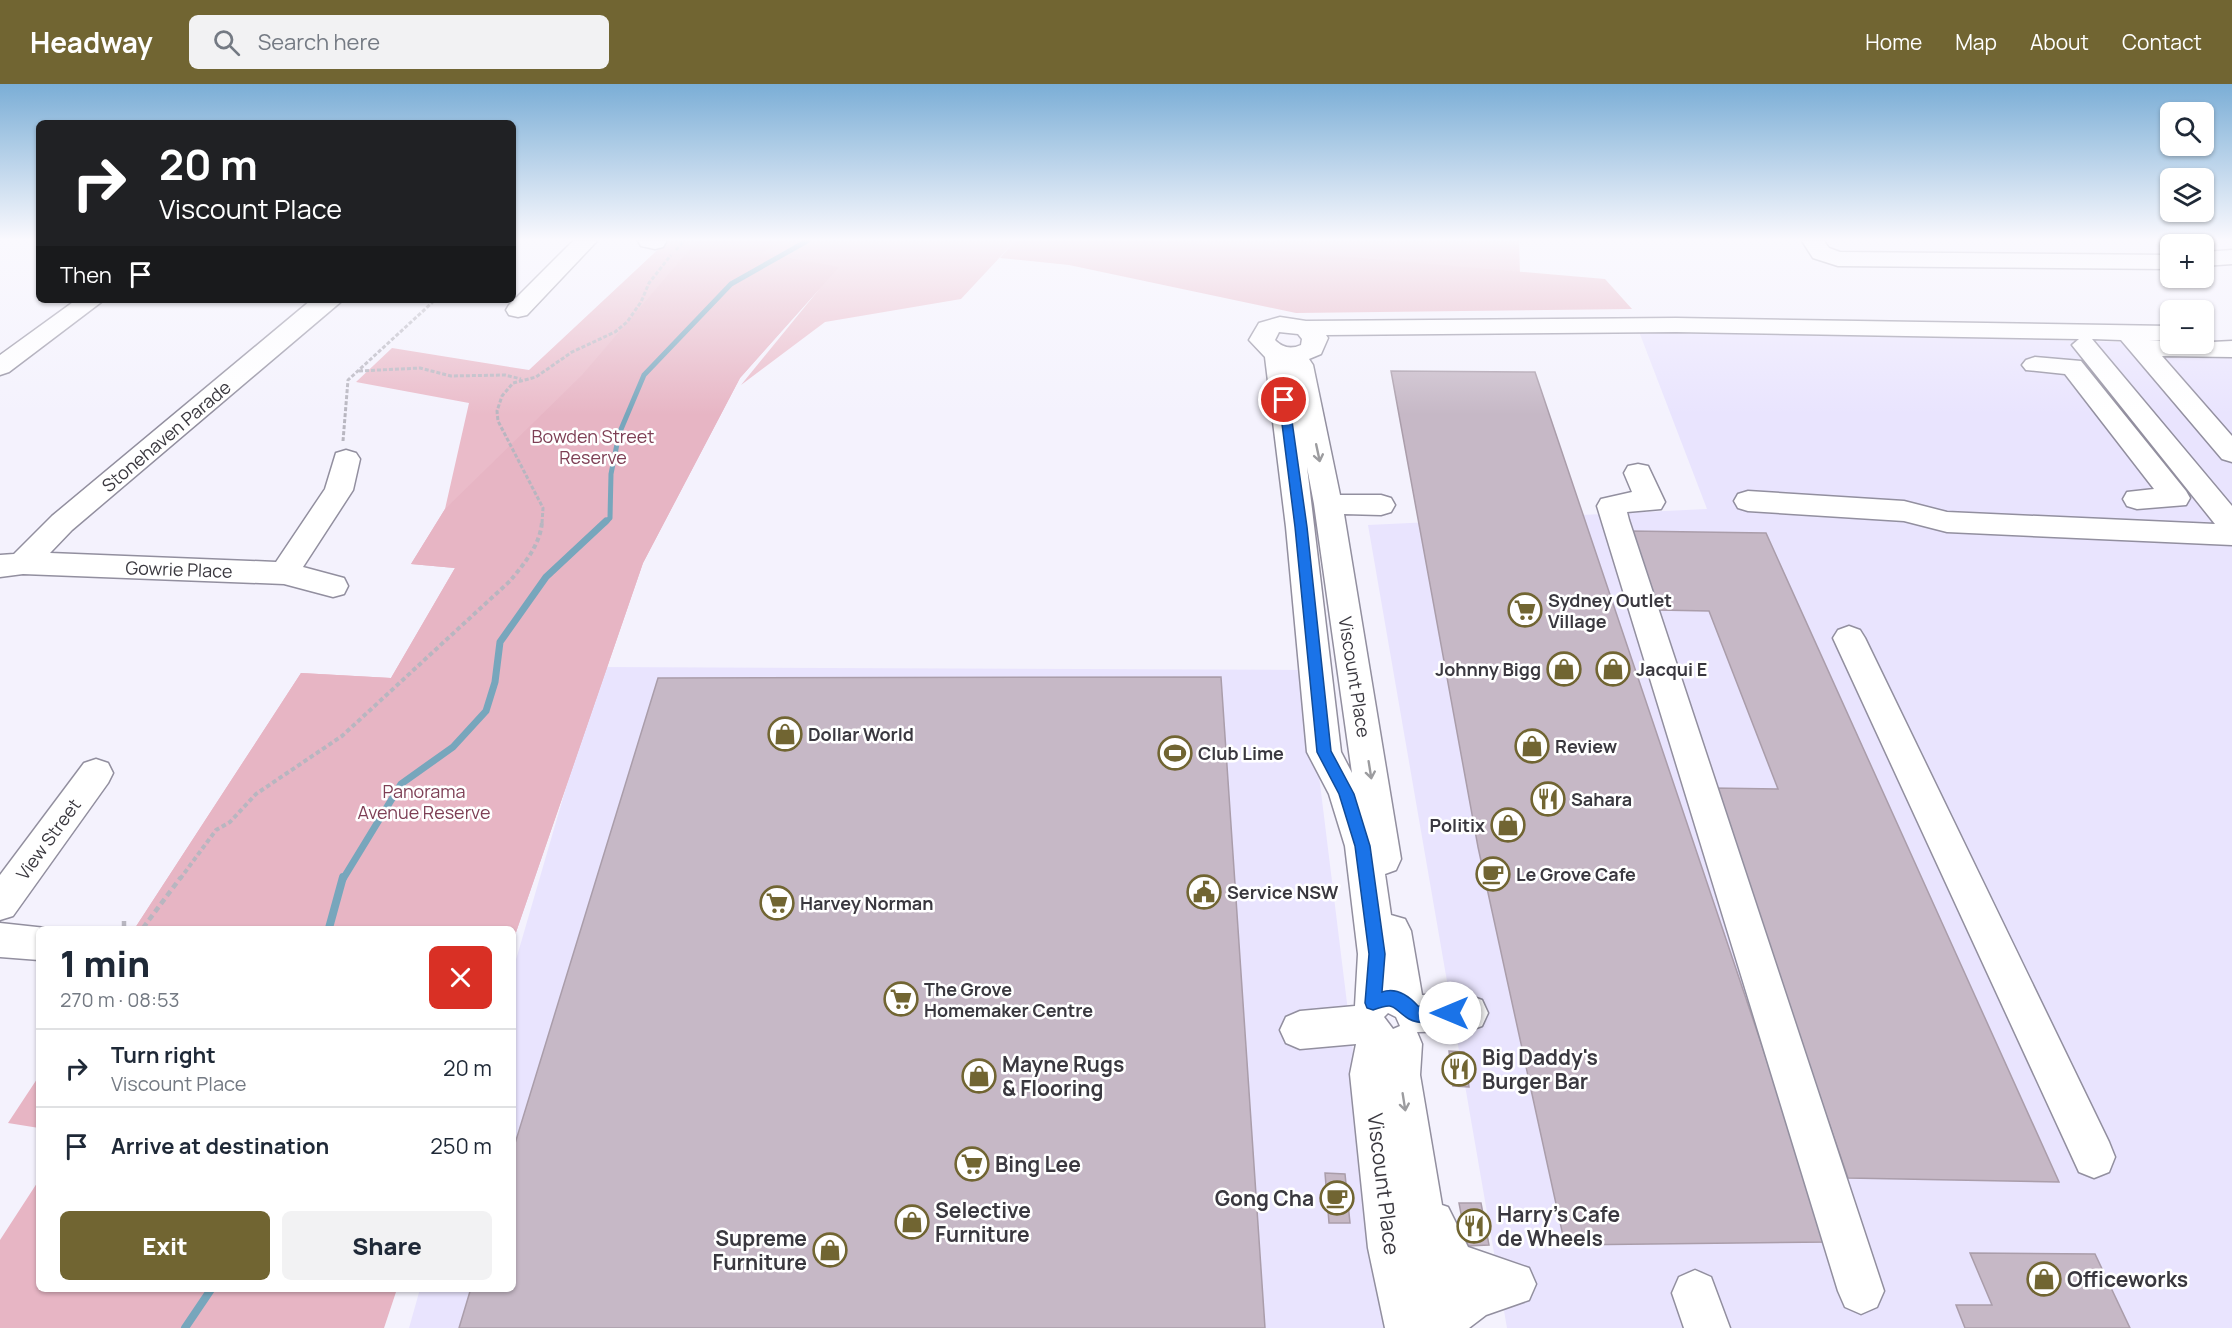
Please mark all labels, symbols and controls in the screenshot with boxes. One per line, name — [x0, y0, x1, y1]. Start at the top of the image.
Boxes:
search box — [189, 15, 609, 69]
text: Headway — [30, 23, 153, 61]
icon: search — [210, 26, 243, 59]
text: Search here — [258, 27, 380, 57]
text: Home — [1865, 28, 1922, 56]
text: Map — [1955, 28, 1997, 56]
text: About — [2030, 28, 2089, 56]
text: Contact — [2122, 28, 2202, 56]
map controls — [2160, 102, 2214, 354]
button: search — [2160, 102, 2214, 156]
text: 20 m — [159, 135, 258, 193]
icon: right — [60, 144, 138, 222]
button: layers — [2160, 168, 2214, 222]
text: Viscount Place — [159, 190, 342, 227]
button: + — [2160, 234, 2214, 288]
icon: arrive — [124, 258, 157, 291]
text: Then — [60, 260, 112, 290]
button: − — [2160, 300, 2214, 354]
pin — [1258, 374, 1309, 425]
street label: Stonehaven Parade — [97, 375, 235, 497]
icon: arrive — [1267, 383, 1300, 416]
park label: Bowden Street Reserve — [532, 424, 654, 469]
one-way arrow — [1313, 443, 1324, 463]
street label: Gowrie Place — [125, 555, 233, 583]
place label: Sydney Outlet Village — [1548, 588, 1672, 633]
supermarket icon: Sydney Outlet Village — [1507, 592, 1543, 628]
street label: Viscount Place — [1334, 615, 1376, 739]
shop icon: Johnny Bigg — [1546, 651, 1582, 687]
shop icon: Jacqui E — [1595, 651, 1631, 687]
place label: Johnny Bigg — [1435, 657, 1541, 681]
place label: Jacqui E — [1636, 657, 1707, 681]
shop icon: Dollar World — [767, 716, 803, 752]
place label: Dollar World — [808, 722, 914, 746]
shop icon: Review — [1514, 728, 1550, 764]
place label: Review — [1555, 734, 1618, 758]
sports icon: Club Lime — [1157, 735, 1193, 771]
place label: Club Lime — [1198, 741, 1284, 765]
one-way arrow — [1364, 760, 1375, 779]
park label: Panorama Avenue Reserve — [358, 779, 490, 824]
restaurant icon: Sahara — [1530, 781, 1566, 817]
place label: Sahara — [1571, 787, 1632, 811]
street label: View Street — [10, 793, 86, 885]
shop icon: Politix — [1490, 807, 1526, 843]
place label: Politix — [1430, 813, 1485, 837]
cafe icon: Le Grove Cafe — [1475, 856, 1511, 892]
place label: Le Grove Cafe — [1516, 862, 1636, 886]
public building icon: Service NSW — [1186, 874, 1222, 910]
place label: Service NSW — [1227, 880, 1339, 904]
supermarket icon: Harvey Norman — [759, 885, 795, 921]
place label: Harvey Norman — [800, 891, 934, 915]
text: 1 min — [60, 939, 150, 988]
button: close — [429, 946, 492, 1009]
place label: The Grove Homemaker Centre — [924, 977, 1093, 1022]
supermarket icon: The Grove Homemaker Centre — [883, 981, 919, 1017]
position arrow — [1418, 981, 1482, 1045]
text: 270 m · 08:53 — [60, 986, 180, 1013]
text: Turn right — [111, 1040, 216, 1070]
place label: Big Daddy's Burger Bar — [1482, 1043, 1598, 1095]
place label: Mayne Rugs & Flooring — [1002, 1050, 1124, 1102]
restaurant icon: Big Daddy's Burger Bar — [1441, 1051, 1477, 1087]
icon: right — [60, 1052, 93, 1085]
text: 20 m — [443, 1053, 492, 1083]
shop icon: Mayne Rugs & Flooring — [961, 1058, 997, 1094]
text: Viscount Place — [111, 1070, 247, 1097]
one-way arrow — [1398, 1092, 1409, 1112]
street label: Viscount Place — [1361, 1112, 1407, 1256]
icon: arrive — [60, 1130, 93, 1163]
text: Arrive at destination — [111, 1131, 329, 1161]
text: 250 m — [430, 1131, 492, 1161]
supermarket icon: Bing Lee — [954, 1146, 990, 1182]
place label: Bing Lee — [995, 1150, 1081, 1178]
cafe icon: Gong Cha — [1319, 1180, 1355, 1216]
place label: Gong Cha — [1215, 1184, 1314, 1212]
place label: Selective Furniture — [935, 1196, 1031, 1248]
place label: Harry's Cafe de Wheels — [1497, 1200, 1620, 1252]
shop icon: Selective Furniture — [894, 1204, 930, 1240]
restaurant icon: Harry's Cafe de Wheels — [1456, 1208, 1492, 1244]
button: Exit — [60, 1211, 270, 1280]
button: Share — [282, 1211, 492, 1280]
place label: Supreme Furniture — [712, 1224, 807, 1276]
shop icon: Supreme Furniture — [812, 1232, 848, 1268]
shop icon: Officeworks — [2026, 1261, 2062, 1297]
place label: Officeworks — [2067, 1265, 2188, 1293]

